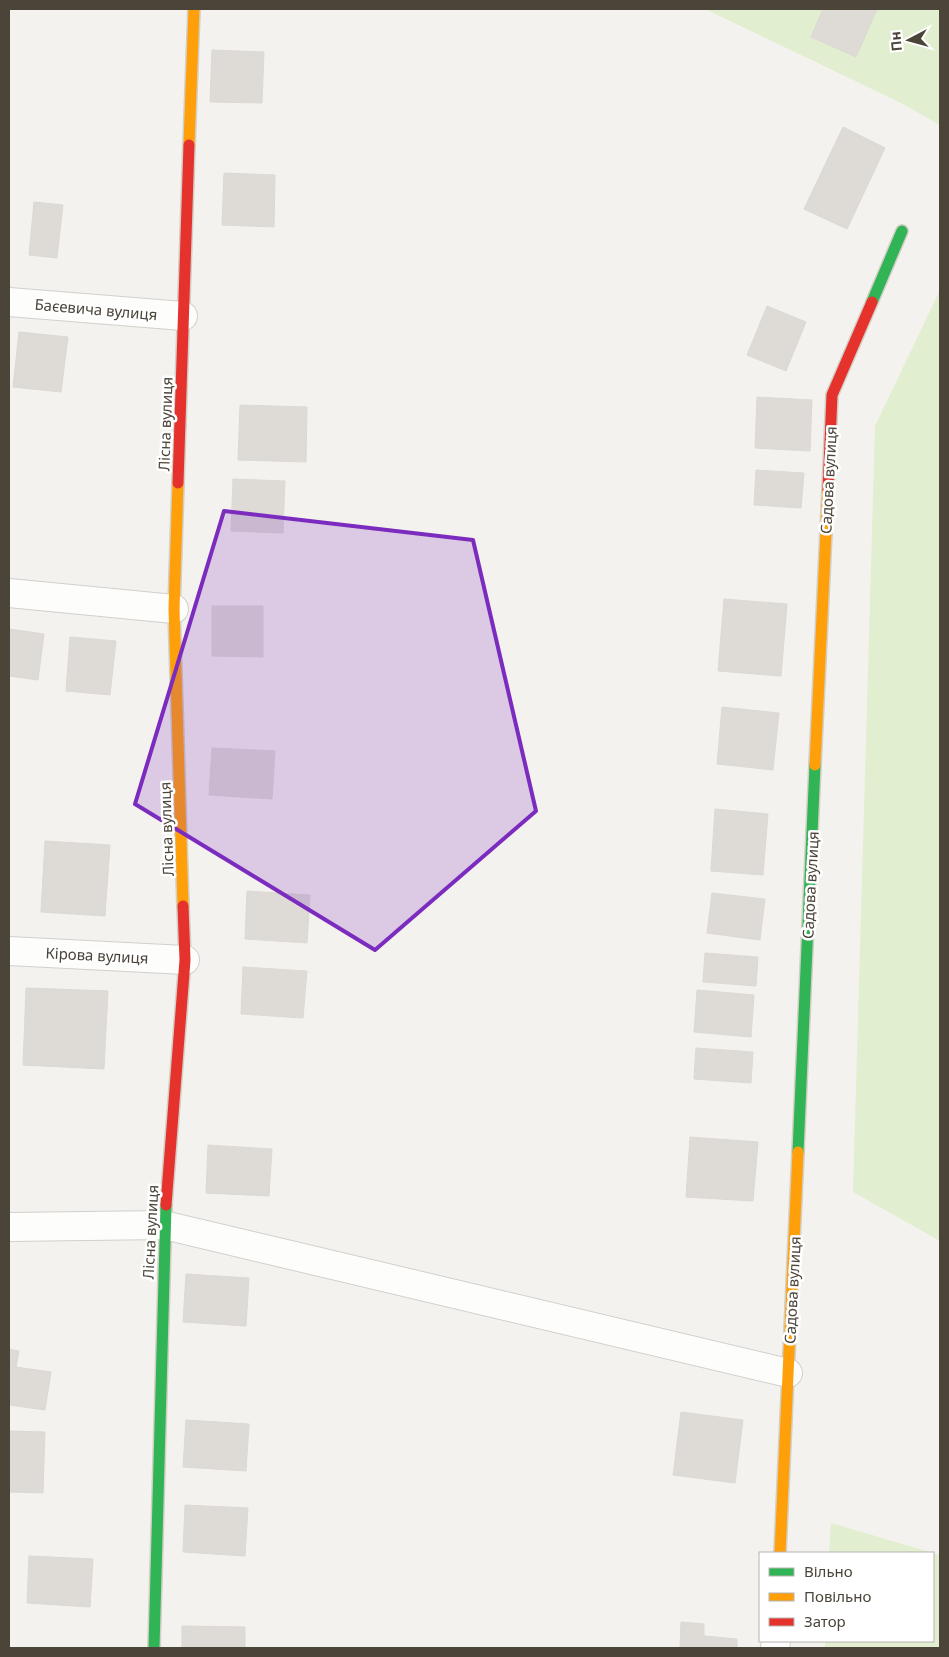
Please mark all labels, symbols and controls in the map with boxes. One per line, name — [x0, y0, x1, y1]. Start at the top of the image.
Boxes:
north arrow — [884, 15, 934, 65]
text: Пн — [885, 31, 906, 52]
street label: Баєевича вулиця — [34, 294, 158, 324]
street label: Лісна вулиця — [153, 377, 177, 471]
street label: Садова вулиця — [815, 426, 841, 534]
street label: Лісна вулиця — [154, 782, 178, 876]
street label: Садова вулиця — [797, 831, 823, 939]
street label: Кірова вулиця — [45, 942, 149, 968]
street label: Лісна вулиця — [138, 1184, 162, 1280]
street label: Садова вулиця — [779, 1236, 805, 1344]
legend — [759, 1552, 934, 1642]
text: Вільно — [804, 1561, 853, 1581]
text: Повільно — [804, 1586, 871, 1606]
text: Затор — [804, 1611, 846, 1631]

